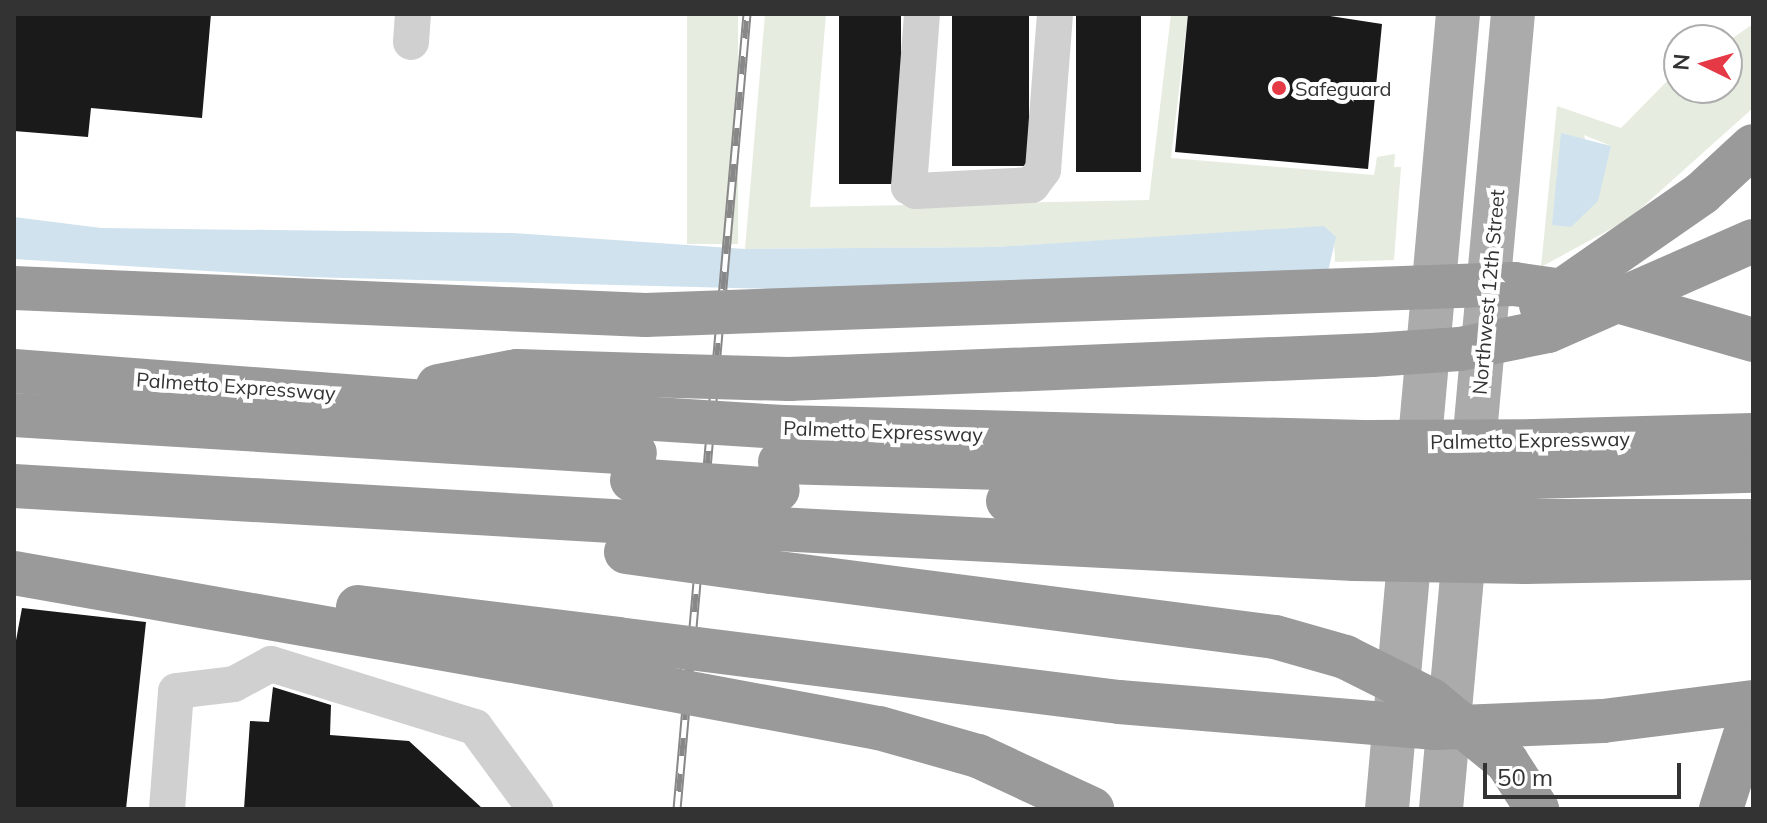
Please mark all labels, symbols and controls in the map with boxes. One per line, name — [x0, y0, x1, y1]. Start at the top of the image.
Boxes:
north arrow — [1663, 24, 1743, 104]
text: N — [1666, 53, 1696, 72]
place label: Safeguard — [1295, 76, 1392, 100]
marker: Safeguard — [1270, 79, 1288, 97]
street label: Northwest 12th Street — [1467, 188, 1509, 396]
street label: Palmetto Expressway — [135, 367, 337, 405]
street label: Palmetto Expressway — [783, 416, 983, 446]
street label: Palmetto Expressway — [1430, 426, 1630, 454]
scale bar — [1487, 747, 1685, 797]
text: 50 m — [1497, 762, 1553, 792]

